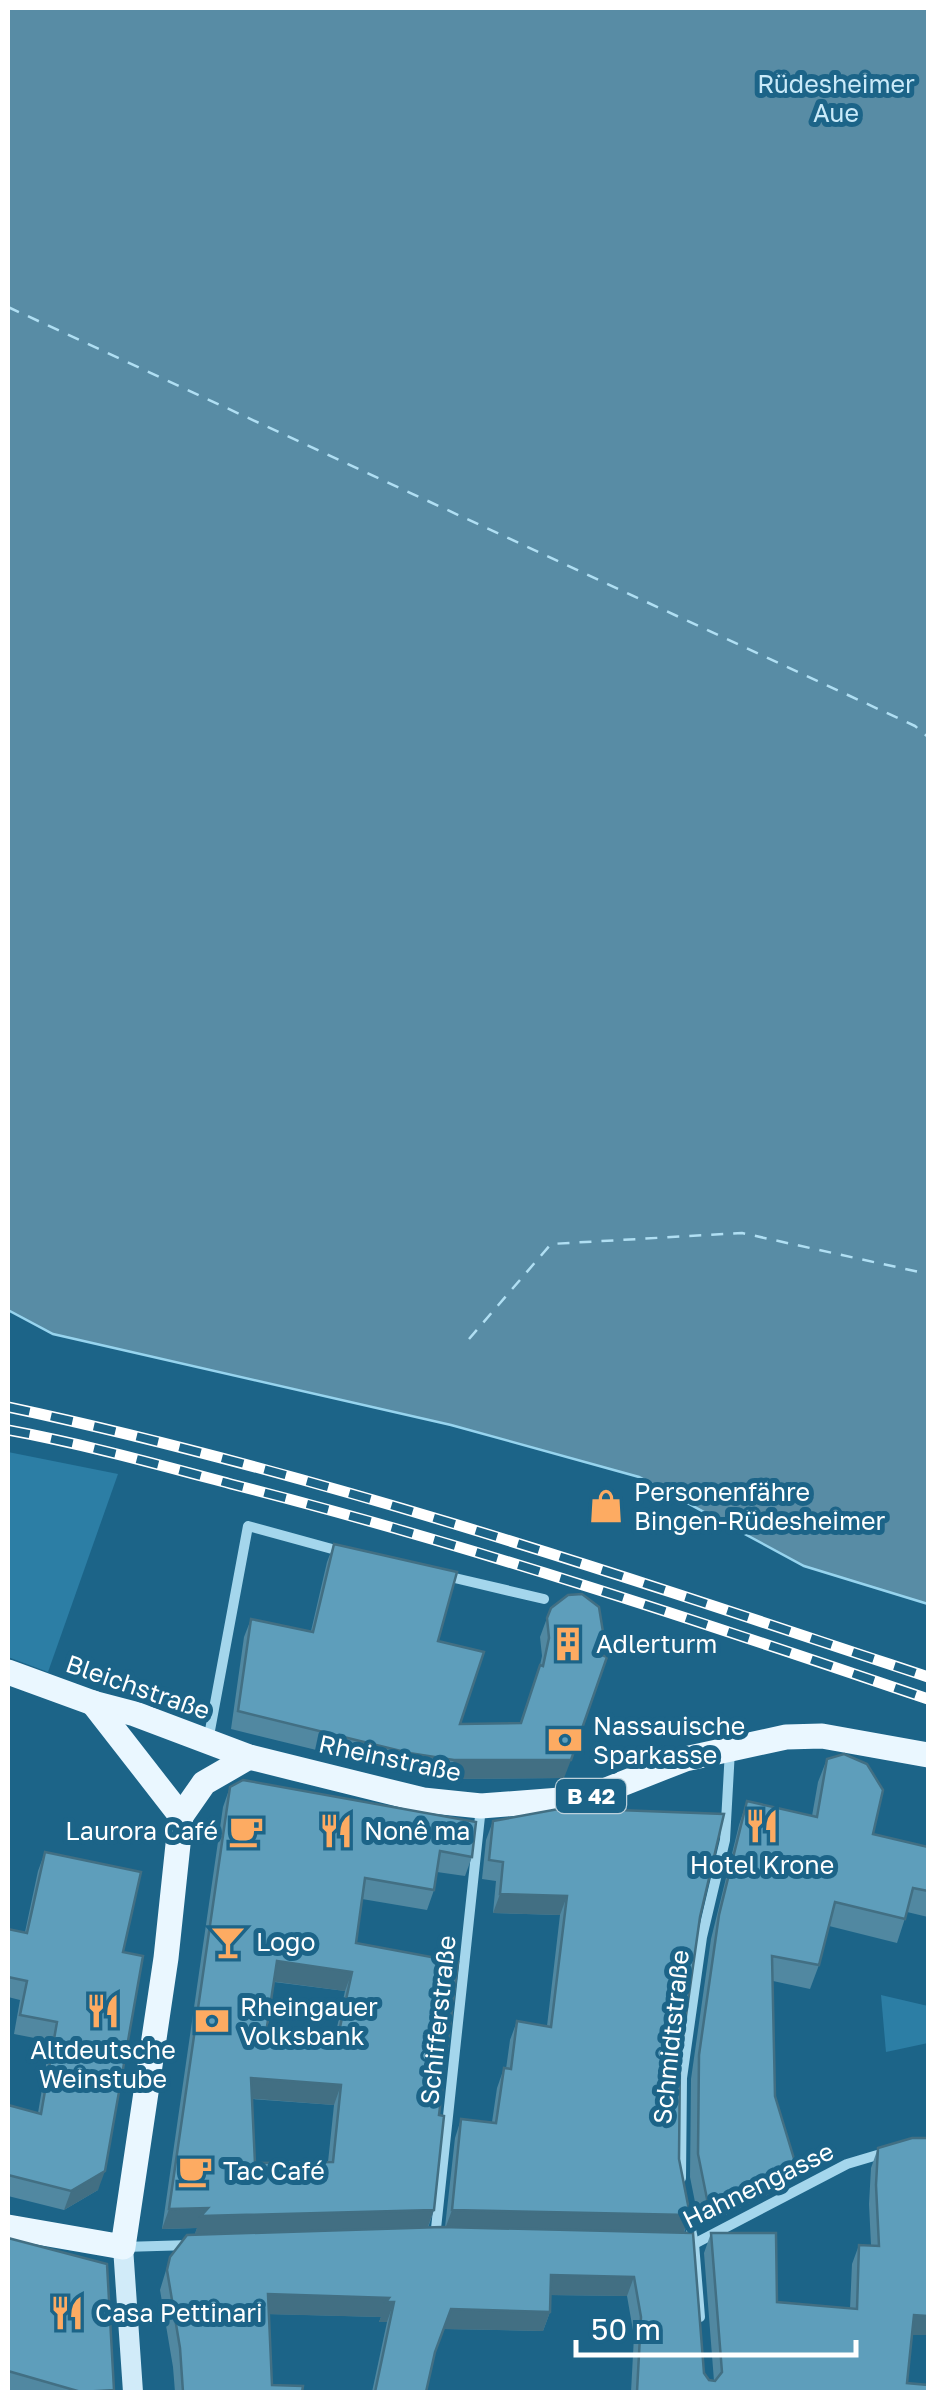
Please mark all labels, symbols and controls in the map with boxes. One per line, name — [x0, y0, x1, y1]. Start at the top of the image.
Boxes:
park label: Rüdesheimer Aue — [757, 68, 915, 128]
place label: Personenfähre Bingen-Rüdesheimer — [634, 1476, 886, 1536]
shop icon: Personenfähre Bingen-Rüdesheimer — [587, 1487, 625, 1525]
building icon: Adlerturm — [549, 1625, 587, 1663]
place label: Adlerturm — [596, 1628, 717, 1659]
street label: Bleichstraße — [62, 1647, 214, 1726]
place label: Nassauische Sparkasse — [593, 1710, 745, 1770]
bank icon: Nassauische Sparkasse — [546, 1721, 584, 1759]
street label: Rheinstraße — [316, 1727, 464, 1788]
road number: B 42 — [556, 1779, 626, 1813]
restaurant icon: Hotel Krone — [743, 1807, 781, 1845]
cafe icon: Laurora Café — [227, 1812, 265, 1850]
restaurant icon: Nonê ma — [317, 1812, 355, 1850]
place label: Laurora Café — [65, 1815, 218, 1846]
place label: Nonê ma — [364, 1815, 470, 1846]
place label: Hotel Krone — [690, 1849, 834, 1880]
bar icon: Logo — [209, 1923, 247, 1961]
place label: Logo — [256, 1926, 315, 1957]
street label: Schifferstraße — [413, 1934, 462, 2106]
street label: Schmidtstraße — [646, 1948, 695, 2126]
place label: Rheingauer Volksbank — [240, 1991, 378, 2051]
restaurant icon: Altdeutsche Weinstube — [84, 1992, 122, 2030]
bank icon: Rheingauer Volksbank — [193, 2002, 231, 2040]
place label: Altdeutsche Weinstube — [30, 2034, 176, 2094]
street label: Hahnengasse — [677, 2135, 838, 2234]
cafe icon: Tac Café — [176, 2152, 214, 2190]
place label: Tac Café — [223, 2155, 325, 2186]
restaurant icon: Casa Pettinari — [48, 2294, 86, 2332]
scale bar — [576, 2295, 856, 2357]
place label: Casa Pettinari — [95, 2297, 263, 2328]
text: 50 m — [591, 2311, 661, 2347]

